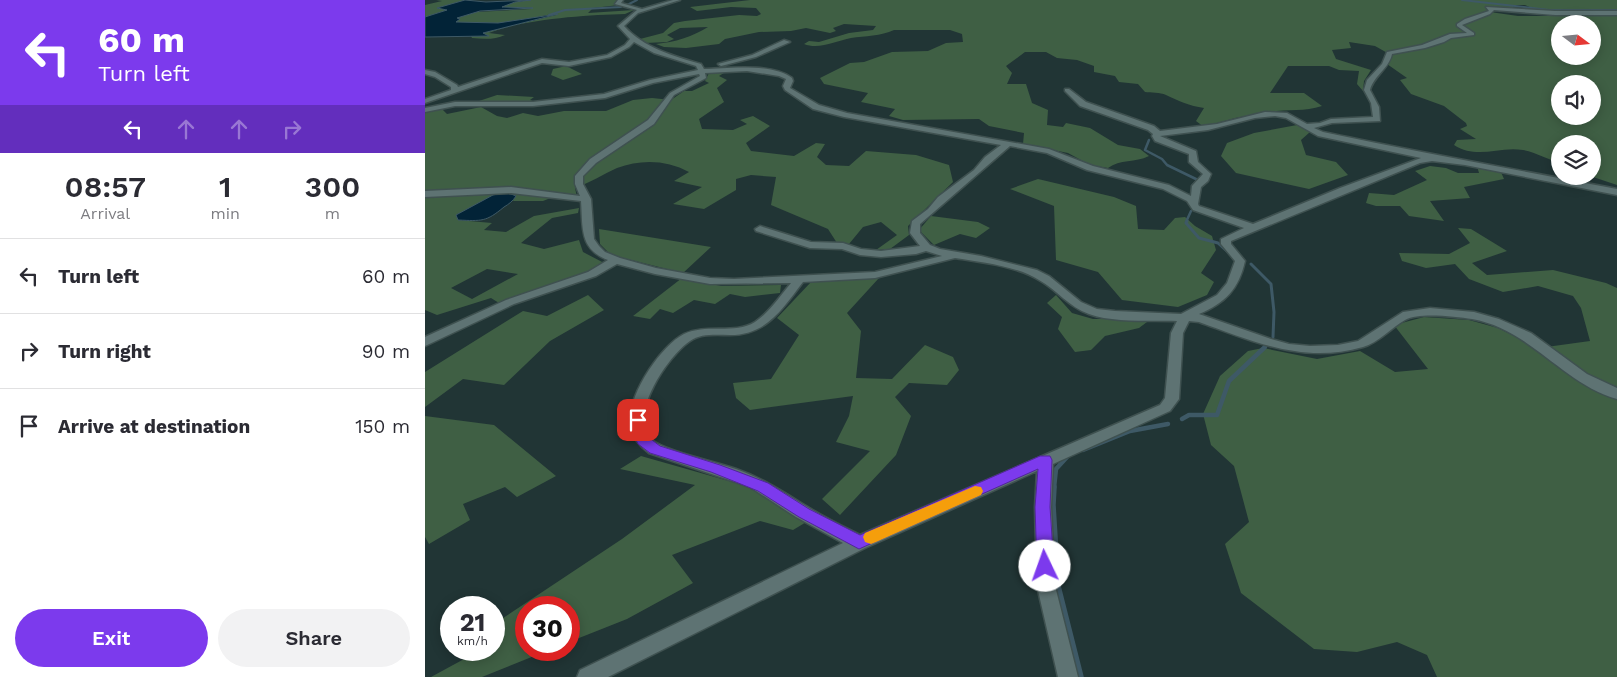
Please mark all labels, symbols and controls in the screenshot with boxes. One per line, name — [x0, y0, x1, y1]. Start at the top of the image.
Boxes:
north arrow — [1551, 15, 1601, 65]
map controls — [1551, 15, 1601, 185]
text: 60 m — [98, 19, 185, 61]
icon: left — [15, 20, 80, 85]
text: Turn left — [98, 61, 190, 86]
button: sound — [1551, 75, 1601, 125]
icon: left — [119, 115, 147, 143]
icon: ahead — [172, 115, 200, 143]
icon: ahead — [225, 115, 253, 143]
icon: right — [278, 115, 306, 143]
button: layers — [1551, 135, 1601, 185]
text: 08:57 — [65, 169, 146, 204]
text: 1 — [219, 169, 232, 204]
text: 300 — [305, 169, 360, 204]
text: Arrival — [80, 204, 130, 223]
text: min — [211, 204, 240, 223]
text: m — [325, 204, 340, 223]
icon: left — [15, 262, 43, 290]
text: Turn left — [58, 265, 139, 288]
text: 60 m — [362, 265, 410, 288]
icon: right — [15, 337, 43, 365]
text: Turn right — [58, 340, 151, 363]
text: 90 m — [362, 340, 410, 363]
pin — [617, 399, 659, 441]
icon: arrive — [624, 406, 652, 434]
icon: arrive — [15, 412, 43, 440]
text: Arrive at destination — [58, 415, 250, 438]
text: 150 m — [355, 415, 410, 438]
position arrow — [1018, 539, 1070, 591]
speed limit sign: 30 — [515, 596, 580, 661]
text: 21 — [460, 608, 485, 637]
button: Exit — [15, 609, 208, 667]
button: Share — [218, 609, 410, 667]
text: km/h — [457, 634, 488, 648]

